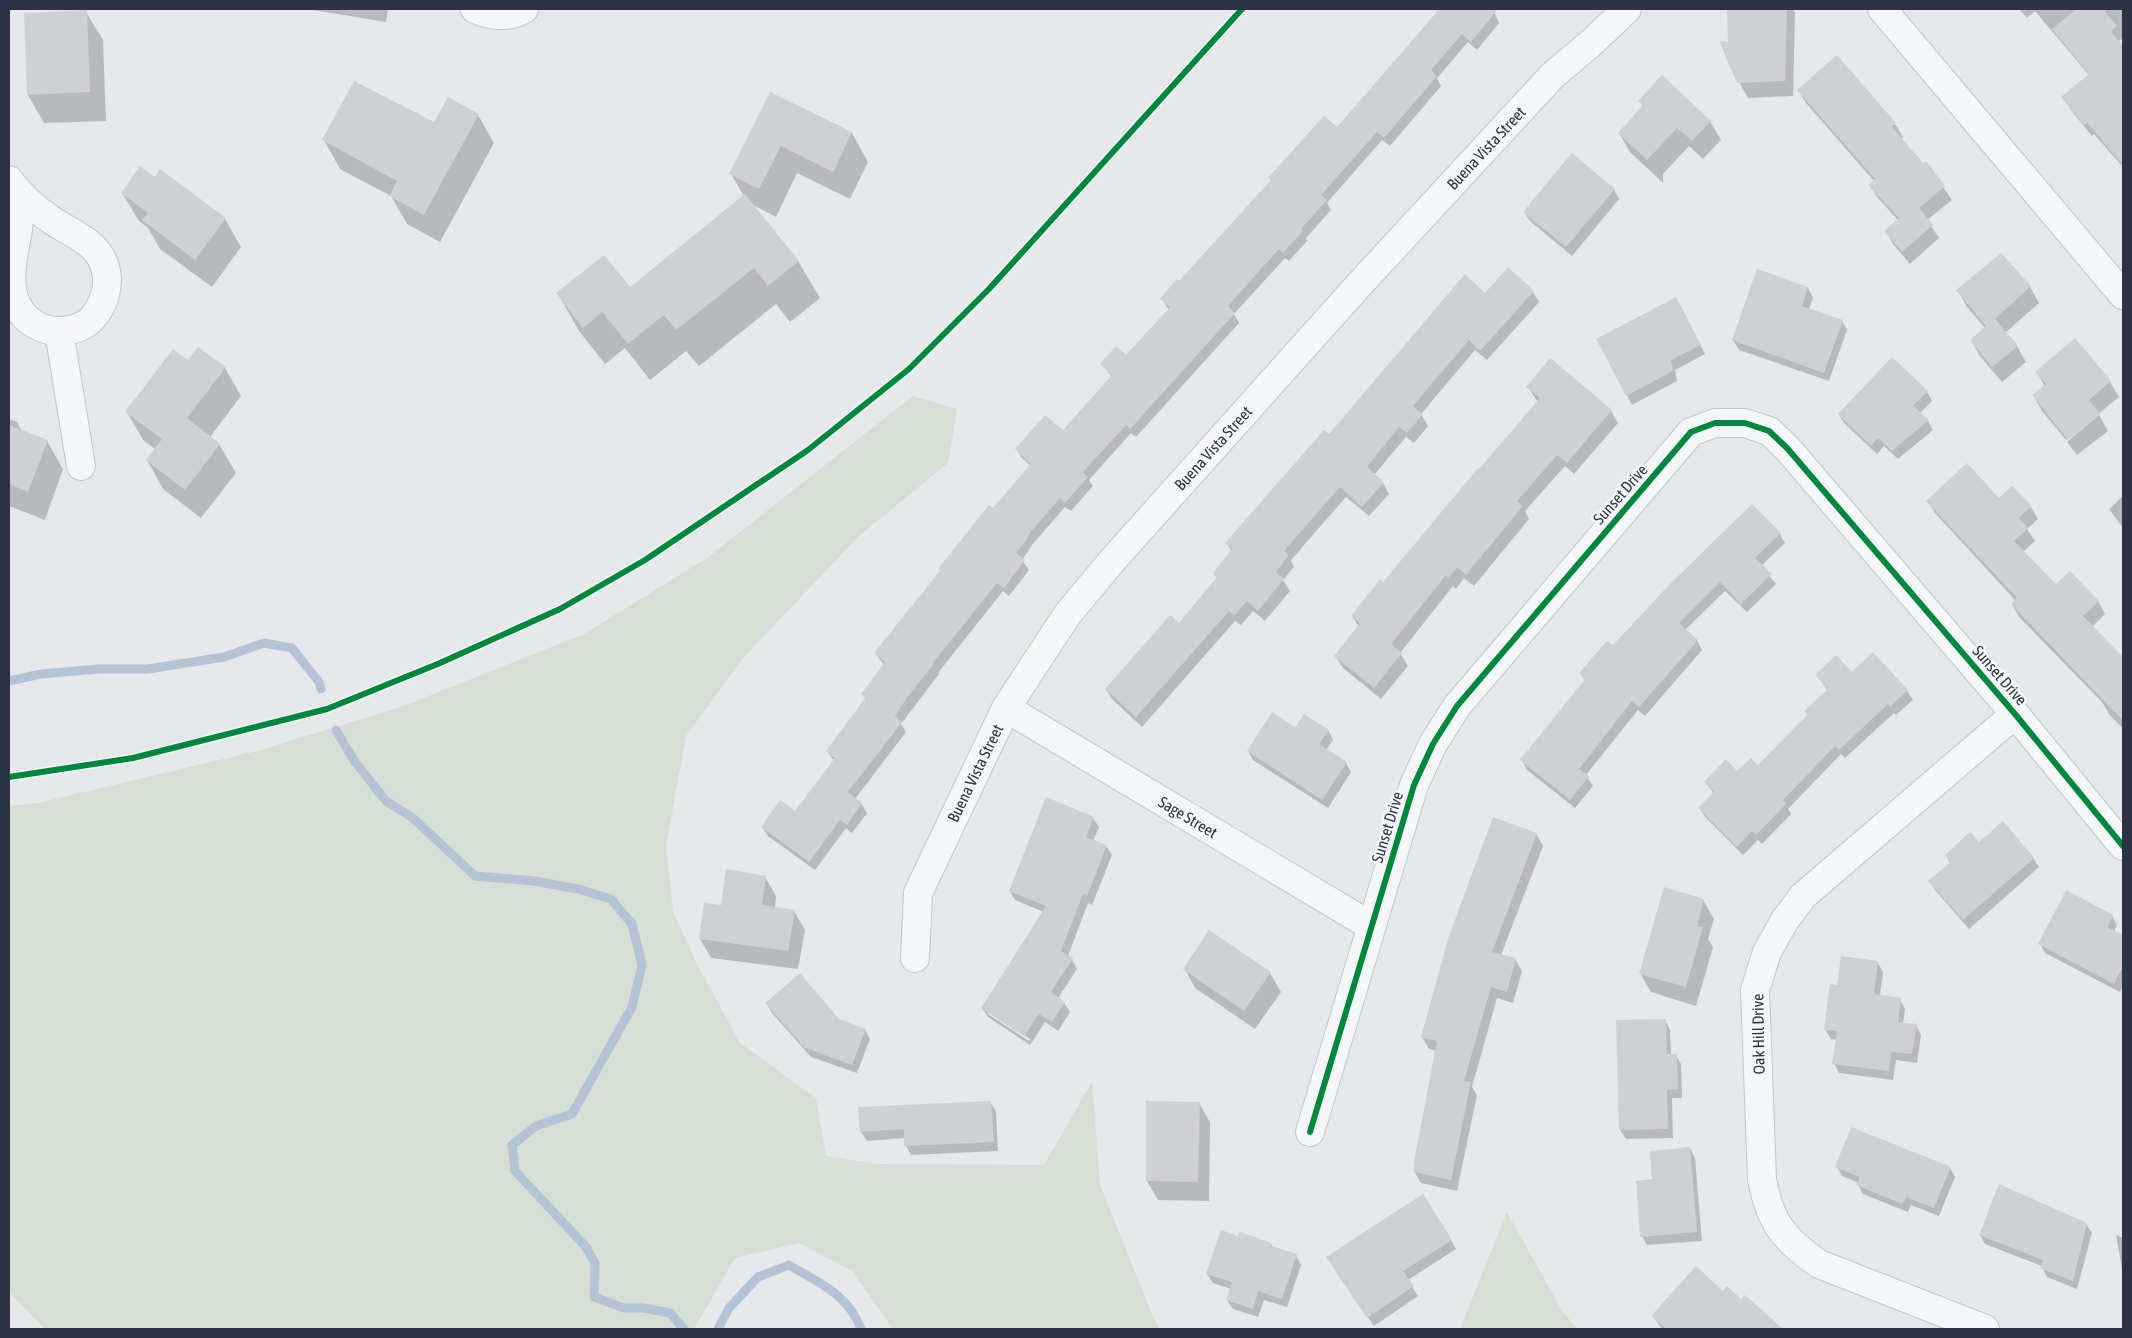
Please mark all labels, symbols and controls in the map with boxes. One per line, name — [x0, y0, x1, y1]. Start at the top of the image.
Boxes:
street label: Buena Vista Street — [1443, 103, 1529, 193]
street label: Buena Vista Street — [1171, 402, 1256, 494]
street label: Sunset Drive — [1589, 461, 1651, 527]
street label: Sunset Drive — [1969, 642, 2031, 708]
street label: Buena Vista Street — [944, 721, 1007, 825]
street label: Sunset Drive — [1368, 789, 1406, 865]
street label: Sage Street — [1155, 792, 1221, 843]
street label: Oak Hill Drive — [1748, 993, 1768, 1075]

